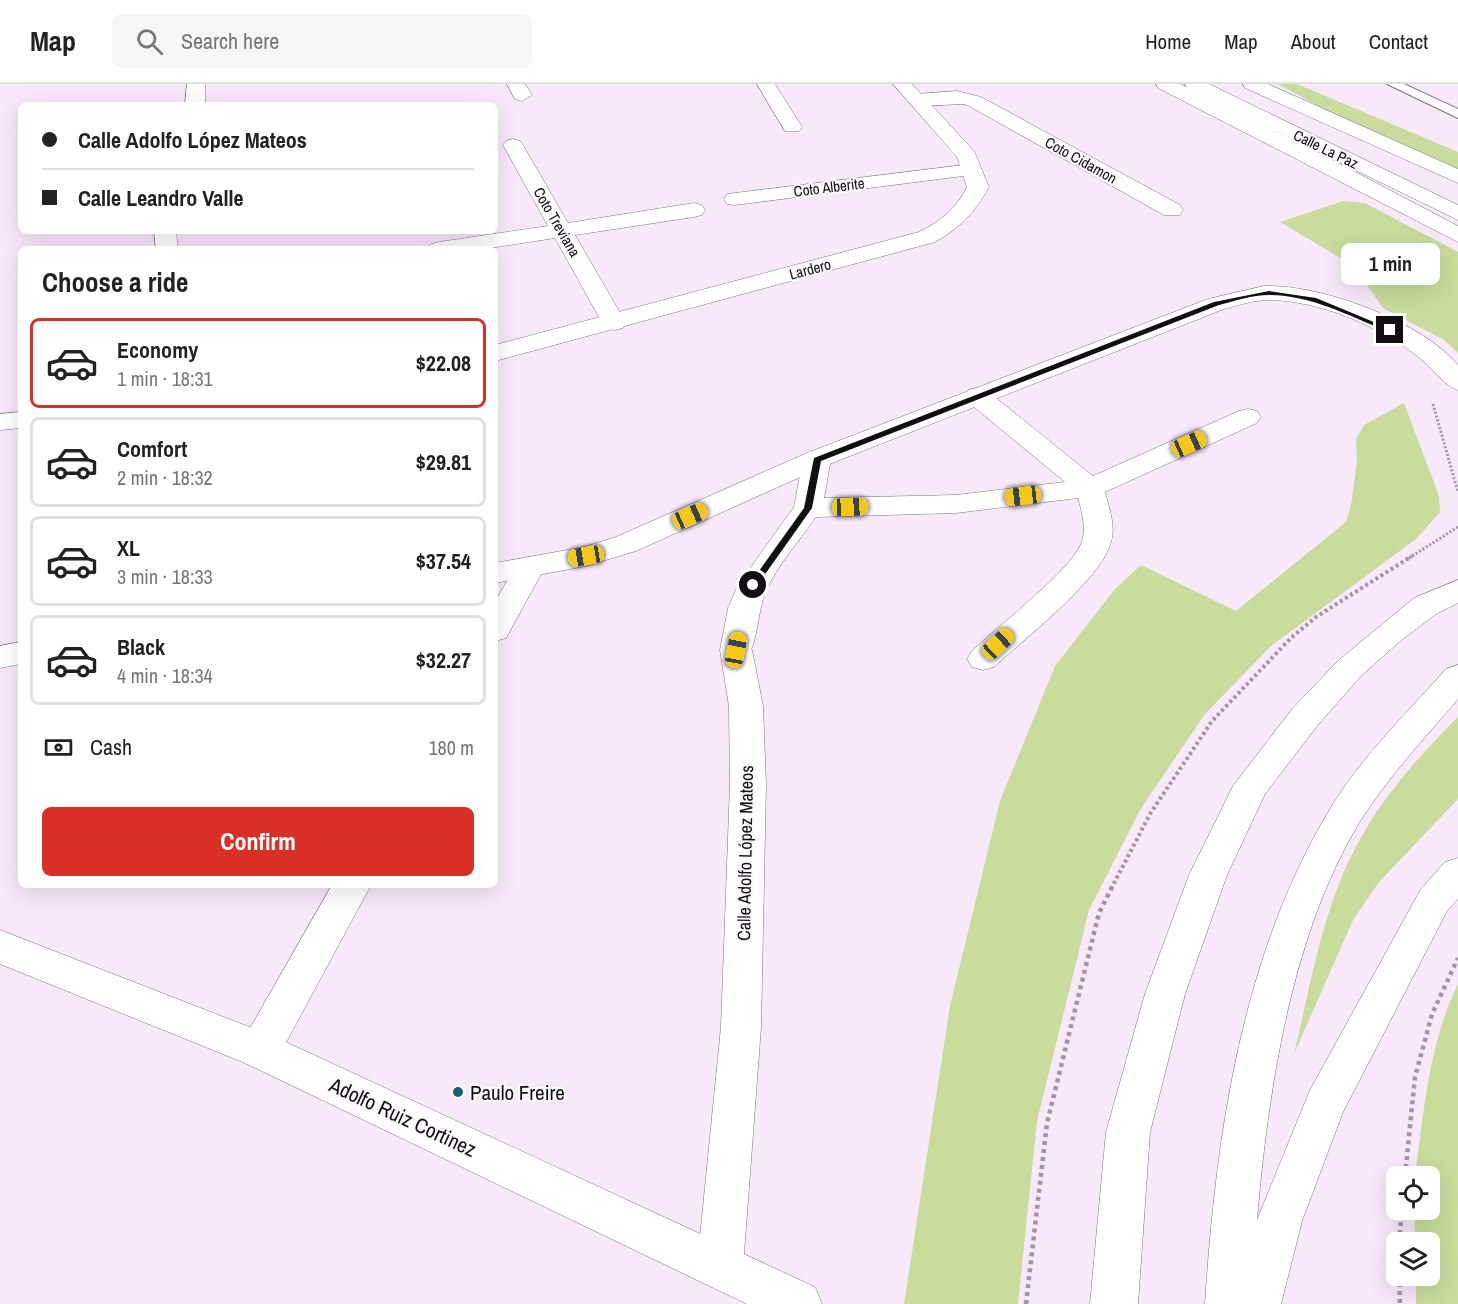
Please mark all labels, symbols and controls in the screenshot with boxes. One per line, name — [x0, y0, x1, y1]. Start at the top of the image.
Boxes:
search box — [112, 14, 532, 68]
text: Map — [30, 22, 76, 60]
icon: search — [133, 25, 166, 58]
text: Search here — [181, 26, 279, 56]
text: Home — [1145, 27, 1191, 56]
text: Map — [1224, 27, 1258, 56]
text: About — [1291, 27, 1336, 56]
text: Contact — [1369, 27, 1428, 56]
street label: Calle La Paz — [1290, 124, 1362, 174]
text: Calle Adolfo López Mateos — [78, 125, 307, 155]
street label: Coto Cidamon — [1041, 132, 1121, 188]
street label: Coto Alberite — [792, 172, 866, 202]
text: Calle Leandro Valle — [78, 183, 243, 213]
street label: Coto Treviana — [529, 183, 585, 261]
callout: 1 min — [1340, 243, 1440, 285]
text: 1 min — [1369, 250, 1412, 277]
street label: Lardero — [787, 253, 833, 285]
text: Choose a ride — [42, 264, 188, 300]
route end — [1376, 316, 1403, 343]
text: Economy — [117, 335, 198, 365]
icon: car — [45, 336, 99, 390]
text: $22.08 — [416, 348, 471, 378]
text: 1 min · 18:31 — [117, 365, 213, 392]
car — [1169, 428, 1209, 460]
text: Comfort — [117, 434, 187, 464]
icon: car — [45, 435, 99, 489]
text: $29.81 — [416, 447, 471, 477]
text: 2 min · 18:32 — [117, 464, 213, 491]
car — [1004, 485, 1042, 507]
car — [832, 497, 868, 517]
car — [670, 500, 710, 532]
text: XL — [117, 533, 140, 563]
icon: car — [45, 534, 99, 588]
car — [567, 544, 605, 568]
text: $37.54 — [416, 546, 471, 576]
text: 3 min · 18:33 — [117, 563, 213, 590]
route start — [739, 571, 766, 598]
car — [979, 625, 1017, 663]
car — [724, 631, 748, 669]
text: Black — [117, 632, 165, 662]
icon: car — [45, 633, 99, 687]
text: $32.27 — [416, 645, 471, 675]
text: 4 min · 18:34 — [117, 662, 213, 689]
icon: cash — [42, 731, 75, 764]
text: Cash — [90, 732, 132, 762]
text: 180 m — [428, 734, 474, 761]
street label: Calle Adolfo López Mateos — [731, 765, 759, 941]
button: Confirm — [42, 807, 474, 876]
street label: Adolfo Ruiz Cortinez — [324, 1070, 481, 1164]
place label: Paulo Freire — [470, 1078, 565, 1107]
marker: Paulo Freire — [451, 1085, 465, 1099]
map controls — [1386, 1166, 1440, 1286]
button: locate — [1386, 1166, 1440, 1220]
button: layers — [1386, 1232, 1440, 1286]

